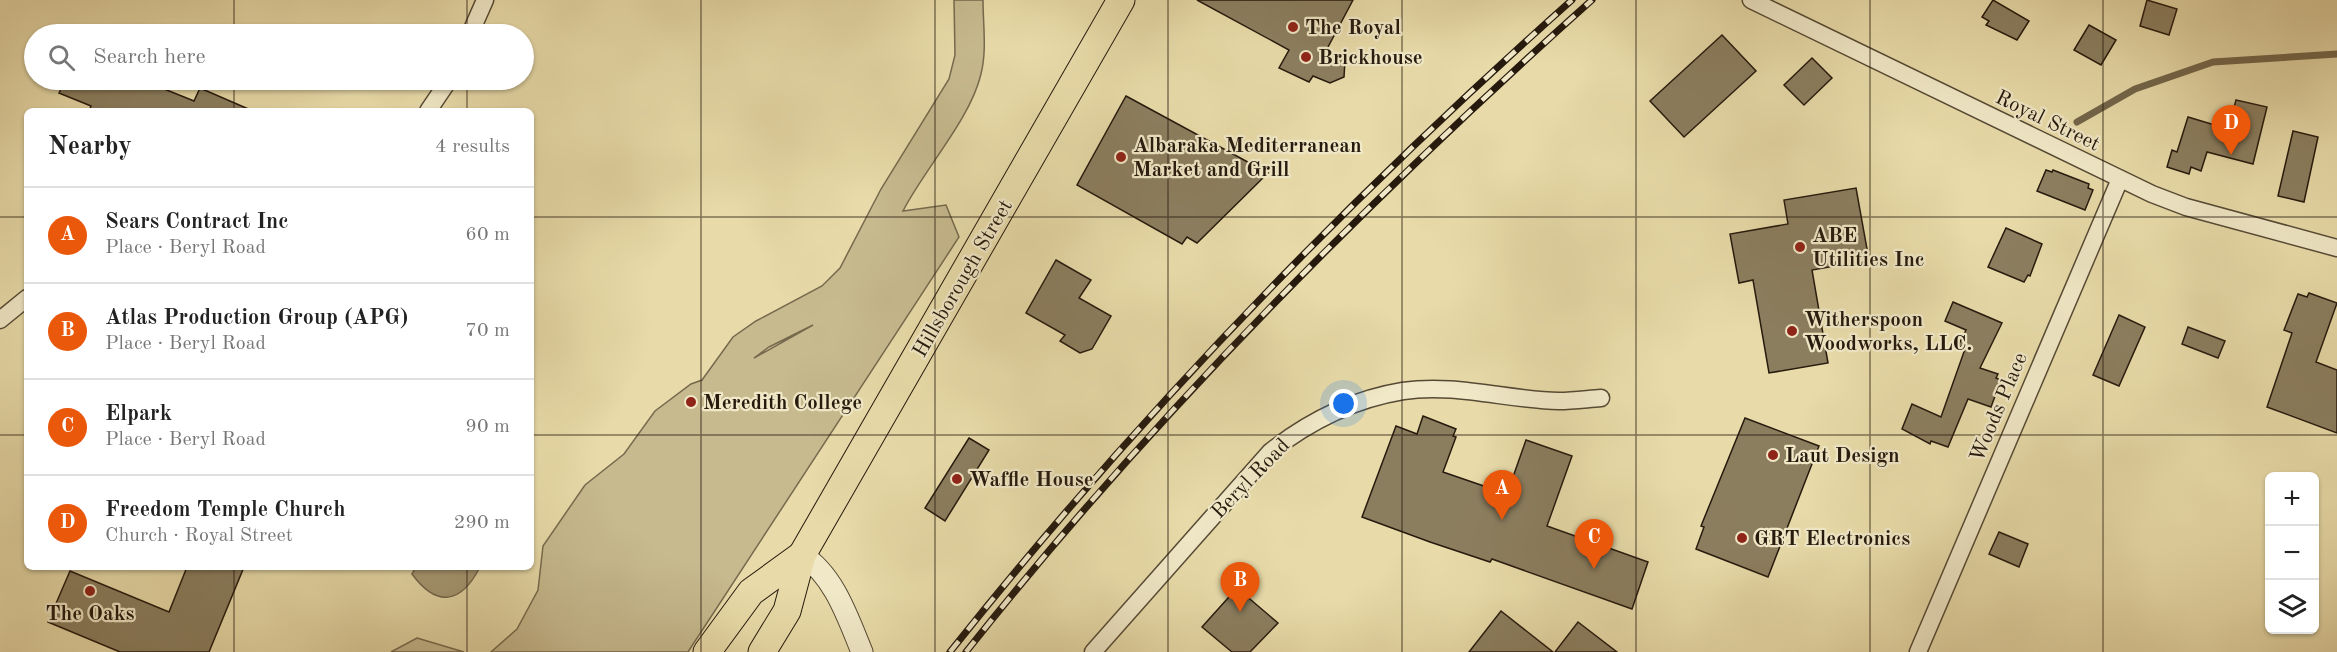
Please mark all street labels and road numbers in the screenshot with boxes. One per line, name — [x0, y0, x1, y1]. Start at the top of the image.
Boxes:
street label: Royal Street — [1992, 87, 2103, 156]
street label: Hillsborough Street — [910, 196, 1017, 361]
street label: Woods Place — [1967, 350, 2032, 465]
street label: Beryl Road — [1208, 435, 1294, 523]

